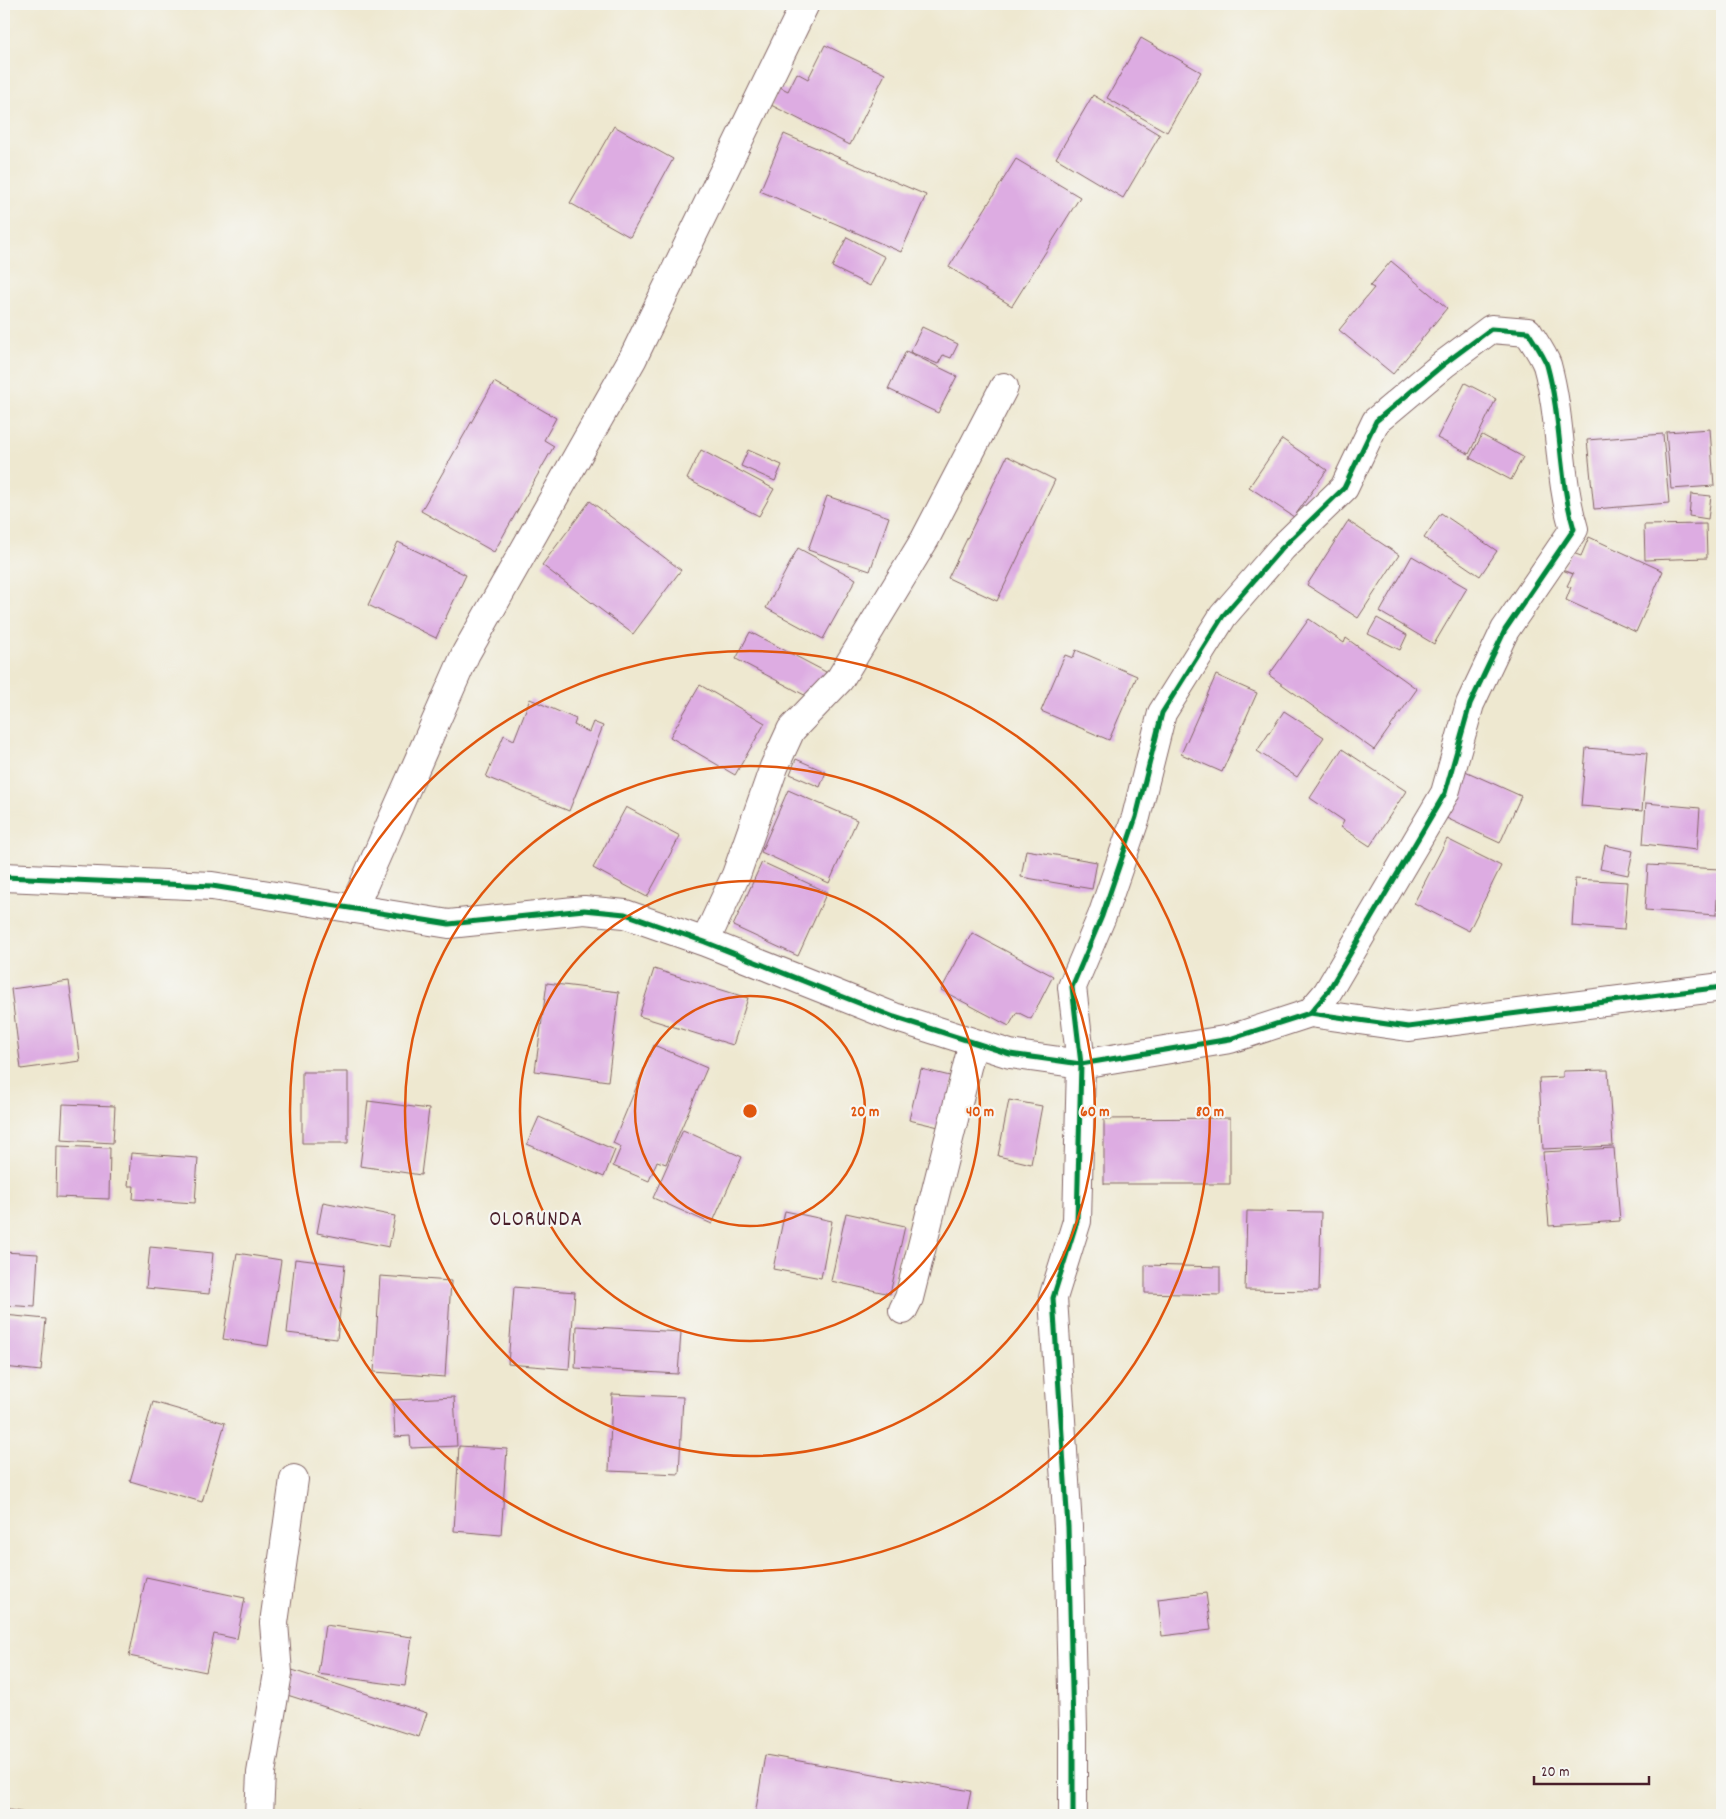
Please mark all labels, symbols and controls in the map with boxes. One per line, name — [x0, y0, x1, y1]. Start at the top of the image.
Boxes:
centre of rings — [741, 1102, 759, 1120]
text: 20 m — [851, 1102, 879, 1124]
text: 40 m — [966, 1102, 994, 1124]
text: 60 m — [1080, 1102, 1110, 1124]
text: 80 m — [1196, 1102, 1224, 1124]
district label: OLORUNDA — [489, 1206, 583, 1236]
scale bar — [1534, 1754, 1648, 1786]
text: 20 m — [1541, 1762, 1569, 1784]

